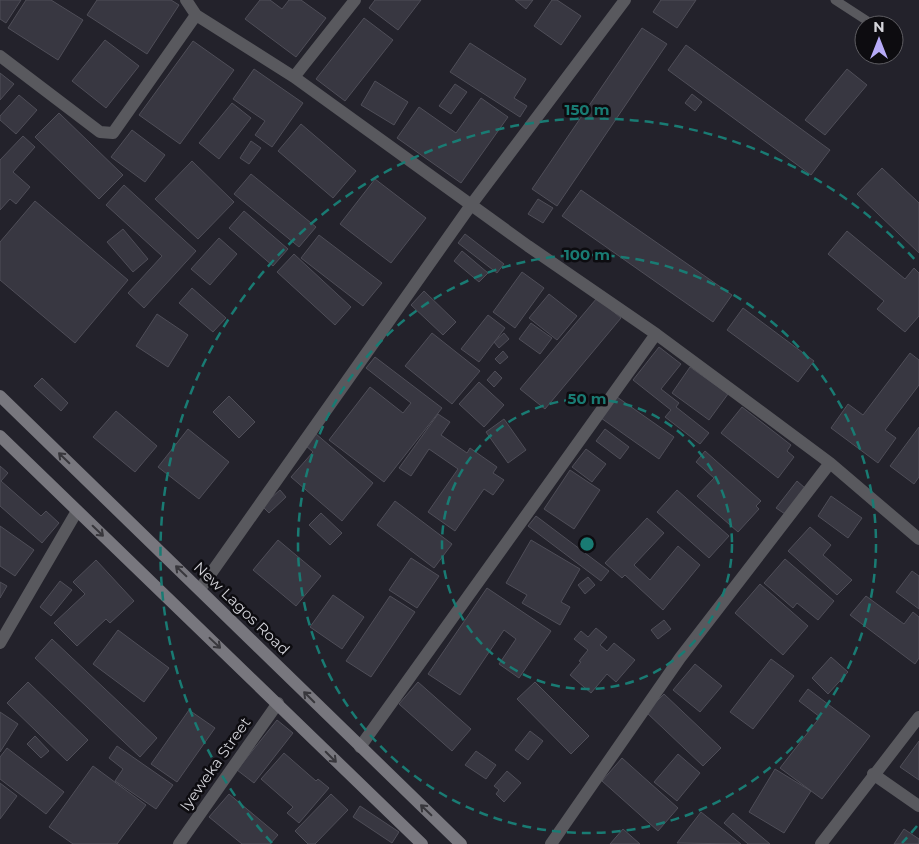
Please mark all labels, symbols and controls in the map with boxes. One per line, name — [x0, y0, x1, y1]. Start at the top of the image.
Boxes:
north arrow — [854, 15, 904, 65]
text: N — [873, 18, 885, 36]
text: 150 m — [565, 100, 609, 119]
text: 100 m — [564, 245, 610, 264]
text: 50 m — [567, 389, 607, 408]
one-way arrow — [58, 452, 70, 464]
one-way arrow — [91, 525, 104, 537]
centre of rings — [578, 535, 596, 553]
street label: New Lagos Road — [190, 557, 294, 659]
one-way arrow — [175, 565, 187, 577]
one-way arrow — [208, 637, 221, 649]
one-way arrow — [303, 691, 315, 703]
street label: Iyeweka Street — [176, 713, 254, 815]
one-way arrow — [325, 751, 337, 763]
one-way arrow — [419, 804, 432, 816]

